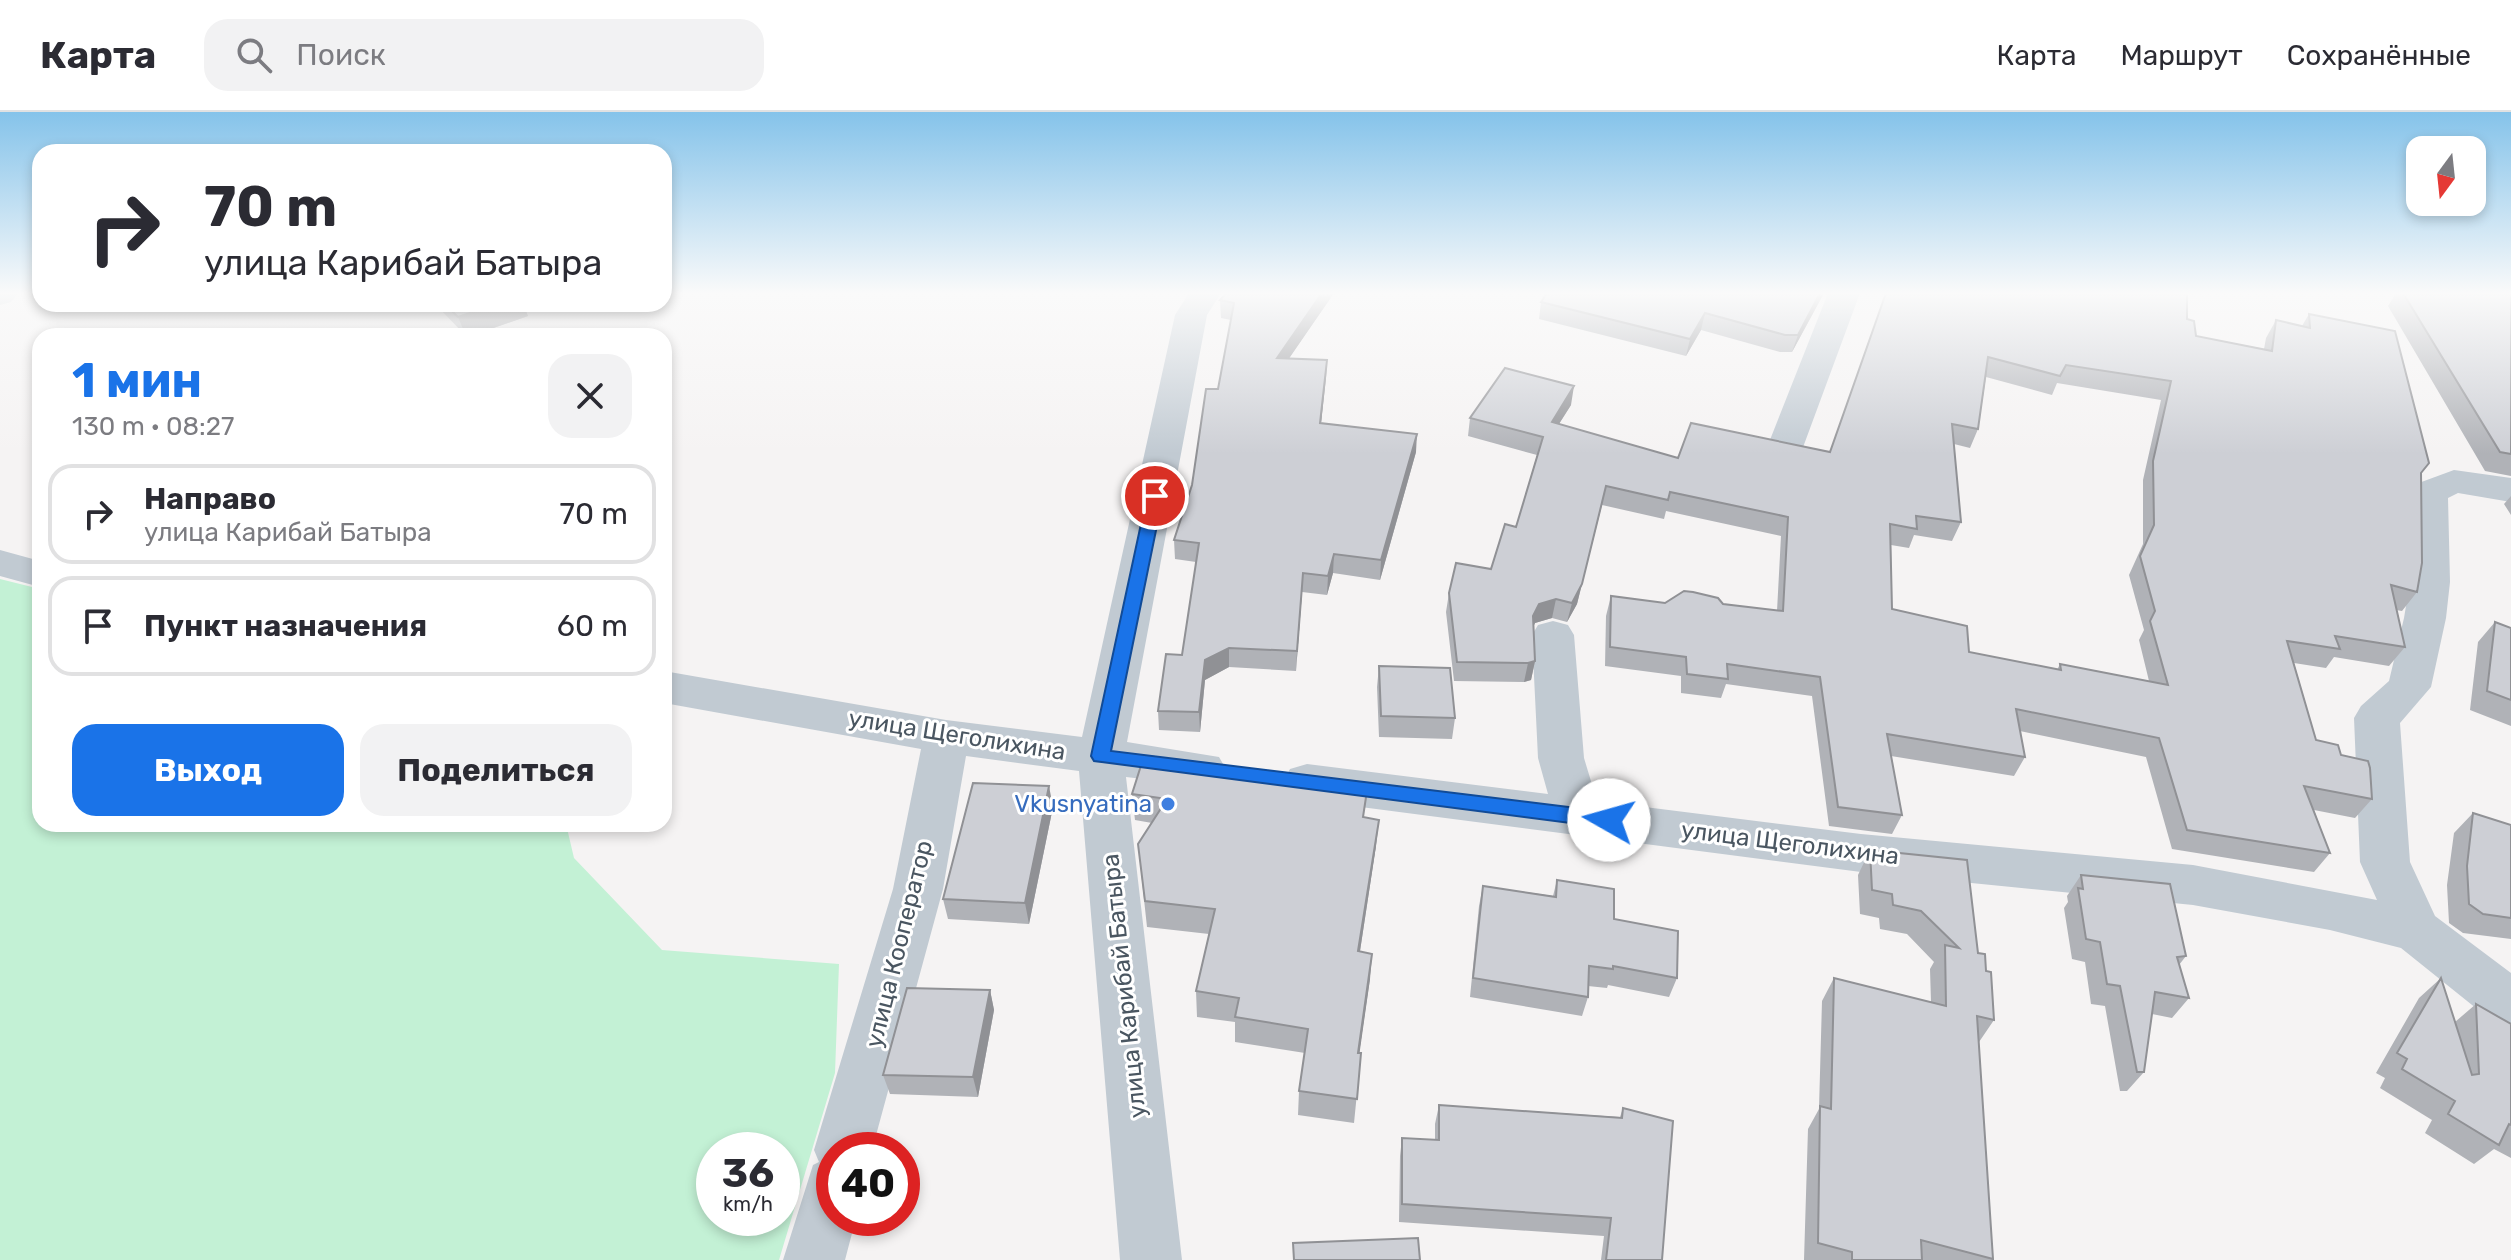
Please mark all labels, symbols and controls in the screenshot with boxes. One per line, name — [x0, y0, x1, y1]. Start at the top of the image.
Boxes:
search box — [204, 19, 764, 91]
text: Карта — [40, 32, 156, 78]
icon: search — [232, 33, 276, 77]
text: Поиск — [296, 37, 386, 73]
text: Карта — [1997, 39, 2076, 72]
text: Маршрут — [2120, 39, 2243, 72]
text: Сохранённые — [2287, 39, 2471, 72]
north arrow — [2406, 136, 2486, 216]
map controls — [2406, 136, 2486, 216]
text: 70 m — [204, 174, 337, 240]
icon: right — [72, 176, 176, 280]
text: улица Карибай Батыра — [204, 241, 602, 284]
text: 1 мин — [72, 352, 202, 409]
button: close — [548, 354, 632, 438]
text: 130 m · 08:27 — [72, 411, 234, 442]
pin — [1121, 462, 1189, 530]
icon: arrive — [1133, 474, 1177, 518]
text: Направо — [144, 481, 276, 517]
icon: right — [76, 492, 120, 536]
text: 70 m — [560, 496, 628, 532]
text: улица Карибай Батыра — [144, 517, 432, 548]
icon: arrive — [76, 604, 120, 648]
text: Пункт назначения — [144, 608, 427, 644]
text: 60 m — [557, 608, 628, 644]
street label: улица Щеголихина — [847, 704, 1067, 766]
button: Выход — [72, 724, 344, 816]
button: Поделиться — [360, 724, 632, 816]
position arrow — [1567, 778, 1651, 862]
place label: Vkusnyatina — [1014, 790, 1152, 818]
marker: Vkusnyatina — [1159, 795, 1177, 813]
street label: улица Щеголихина — [1679, 816, 1901, 870]
street label: улица Кооператор — [860, 837, 938, 1051]
street label: улица Карибай Батыра — [1096, 852, 1152, 1120]
speed limit sign: 40 — [816, 1132, 920, 1236]
text: 36 — [722, 1150, 774, 1197]
text: km/h — [723, 1192, 773, 1216]

